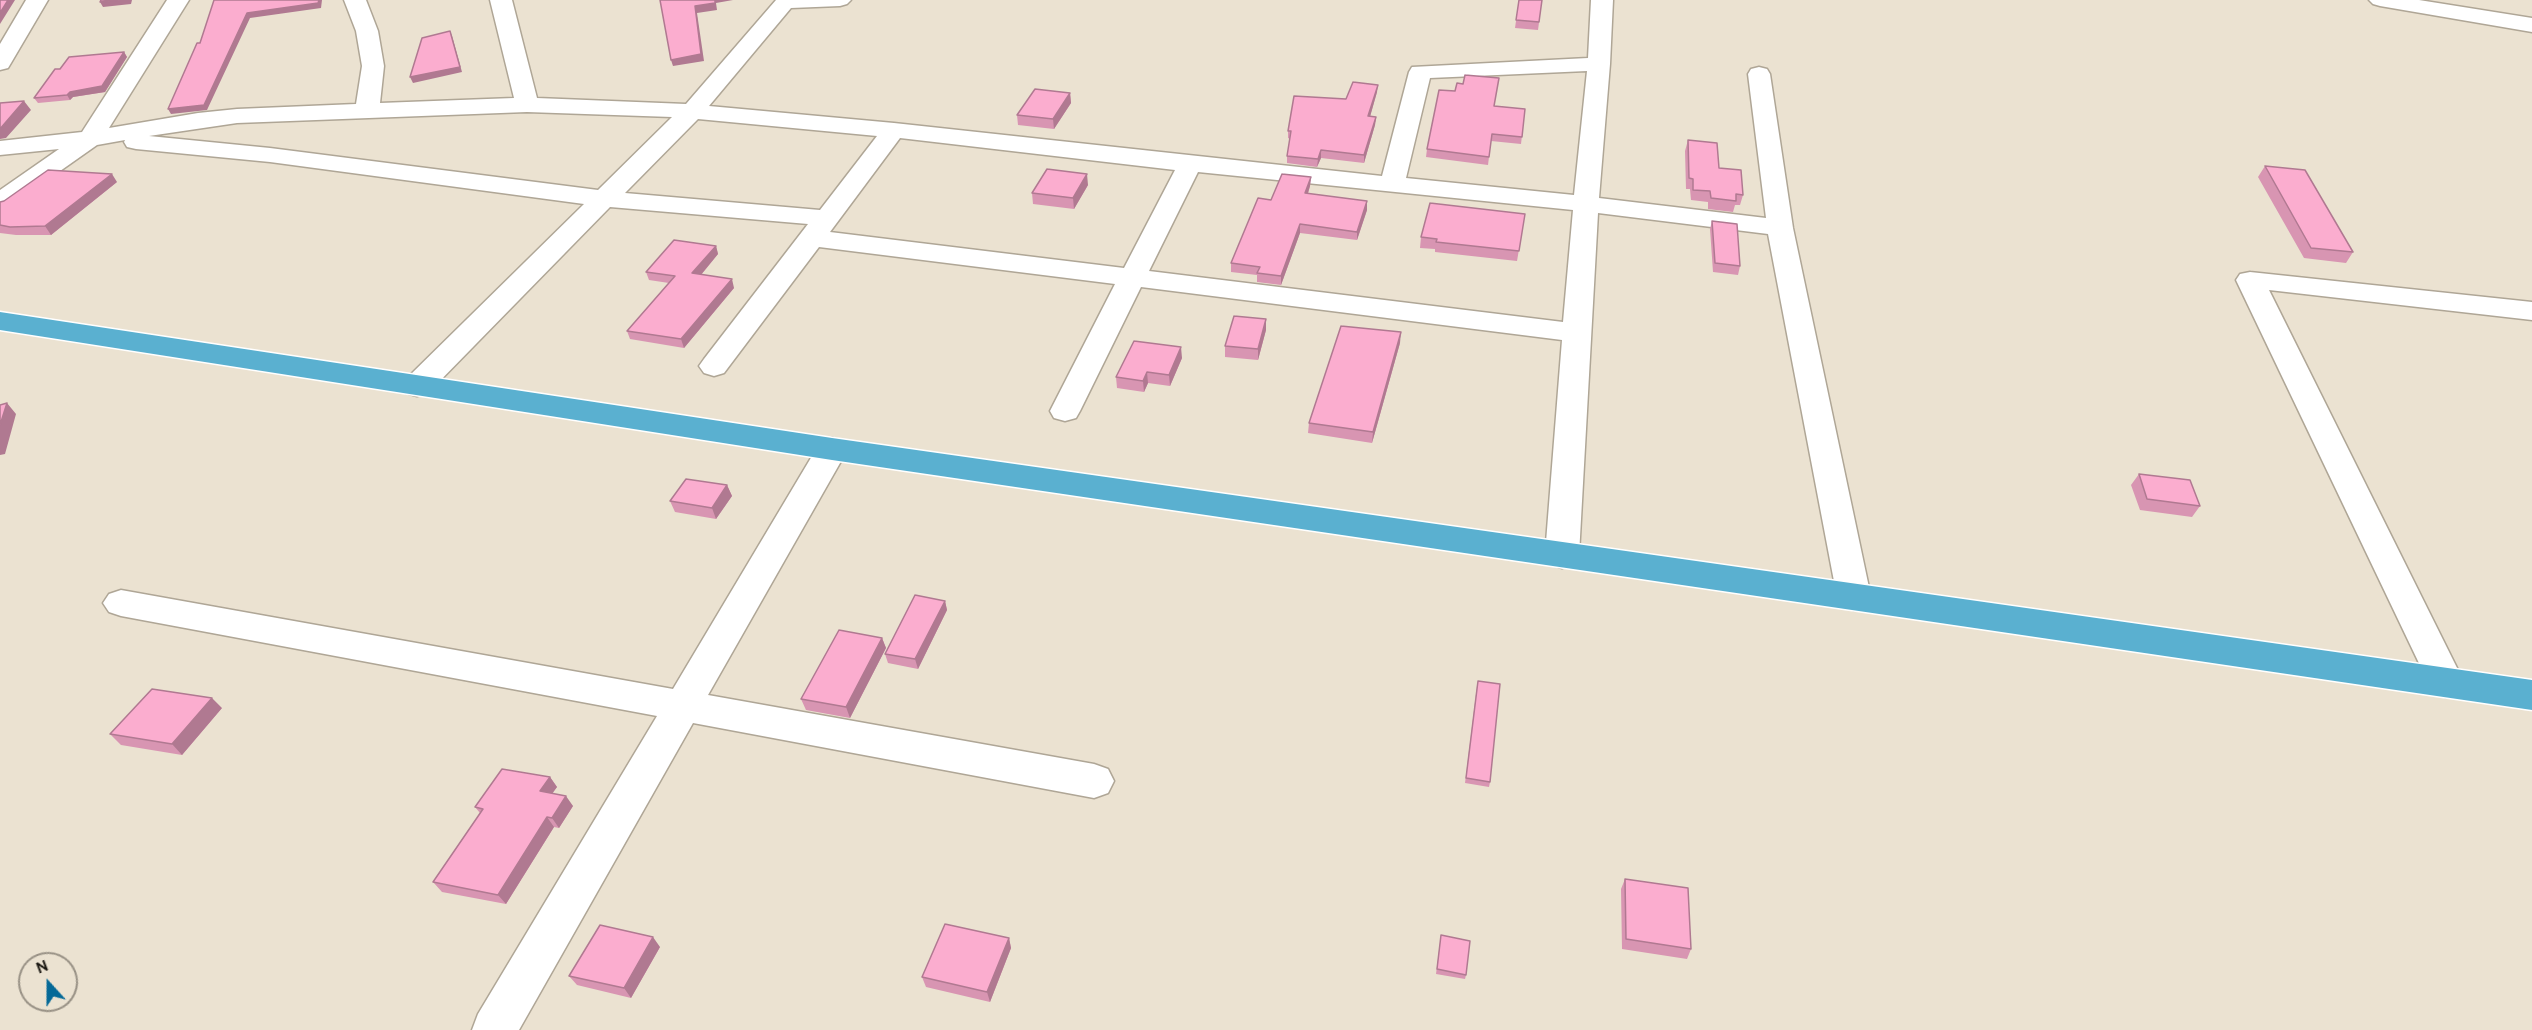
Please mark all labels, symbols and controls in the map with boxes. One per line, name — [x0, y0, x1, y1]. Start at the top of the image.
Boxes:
north arrow — [18, 952, 78, 1012]
text: N — [33, 956, 51, 977]

